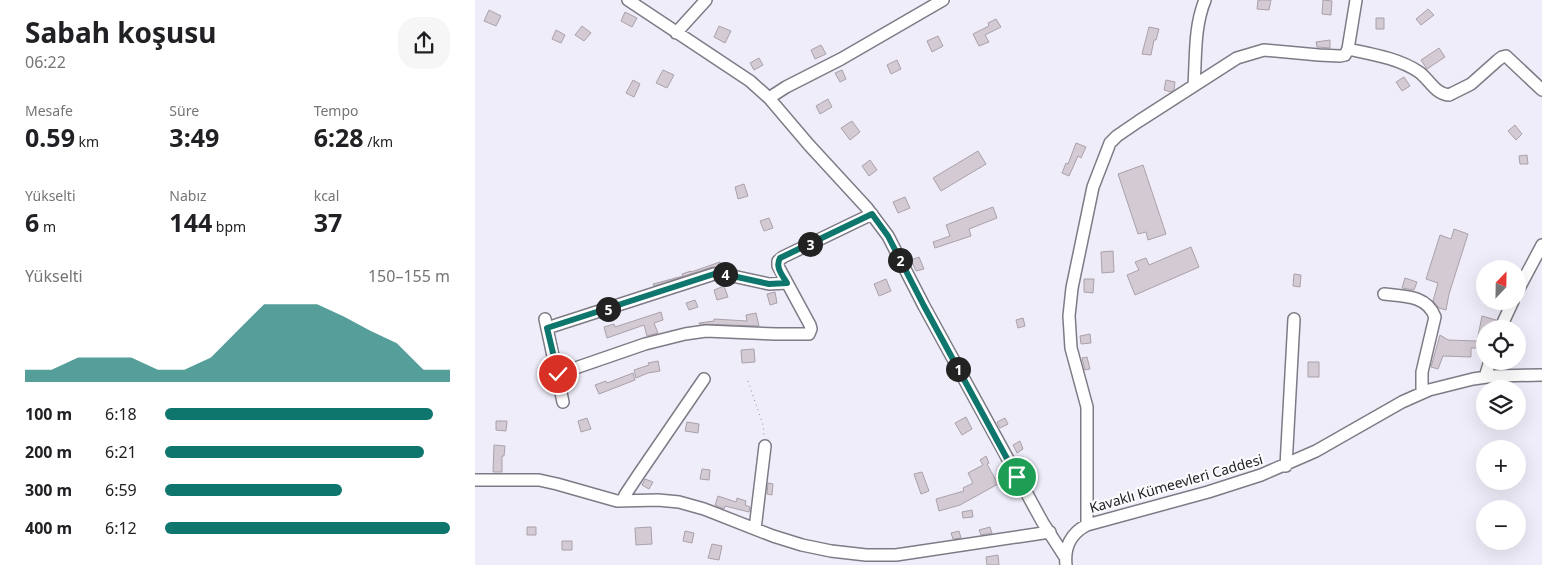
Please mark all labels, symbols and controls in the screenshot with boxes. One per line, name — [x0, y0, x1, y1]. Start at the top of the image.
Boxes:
text: Sabah koşusu — [25, 13, 217, 51]
button: share — [398, 17, 450, 69]
text: 06:22 — [25, 51, 66, 73]
text: Mesafe — [25, 101, 73, 120]
text: Süre — [169, 101, 199, 120]
text: Tempo — [314, 101, 359, 120]
text: 0.59 — [25, 120, 75, 154]
text: 3:49 — [169, 120, 219, 154]
text: 6:28 — [314, 120, 364, 154]
text: km — [75, 132, 99, 151]
text: /km — [364, 132, 393, 151]
text: Yükselti — [25, 186, 76, 205]
text: Nabız — [169, 186, 207, 205]
text: kcal — [314, 186, 339, 205]
text: 6 — [25, 205, 39, 239]
text: 144 — [169, 205, 212, 239]
text: 37 — [314, 205, 342, 239]
text: m — [39, 217, 56, 236]
text: bpm — [212, 217, 246, 236]
pin: 3 — [797, 232, 823, 256]
text: 3 — [806, 235, 815, 254]
pin: 2 — [887, 248, 913, 272]
text: 2 — [896, 251, 905, 270]
north arrow — [1476, 260, 1526, 310]
map controls — [1476, 260, 1526, 550]
pin: 4 — [713, 262, 737, 286]
text: Yükselti — [25, 265, 83, 287]
text: 150–155 m — [368, 265, 450, 287]
text: 4 — [721, 265, 730, 284]
pin: 5 — [595, 296, 621, 322]
text: 5 — [604, 300, 613, 319]
button: locate — [1476, 320, 1526, 370]
pin — [537, 353, 579, 395]
pin: 1 — [945, 356, 971, 382]
icon: check — [544, 360, 572, 388]
text: 1 — [954, 360, 963, 379]
button: layers — [1476, 380, 1526, 430]
text: 100 m — [25, 403, 72, 425]
text: 6:18 — [105, 403, 137, 425]
button: + — [1476, 440, 1526, 490]
text: 200 m — [25, 441, 72, 463]
text: 6:21 — [105, 441, 137, 463]
street label: Kavaklı Kümeevleri Caddesi — [1087, 449, 1265, 517]
pin — [996, 456, 1038, 498]
icon: arrive — [1003, 463, 1031, 491]
text: 300 m — [25, 479, 72, 501]
text: 6:59 — [105, 479, 137, 501]
button: − — [1476, 500, 1526, 550]
text: 400 m — [25, 517, 72, 539]
text: 6:12 — [105, 517, 137, 539]

